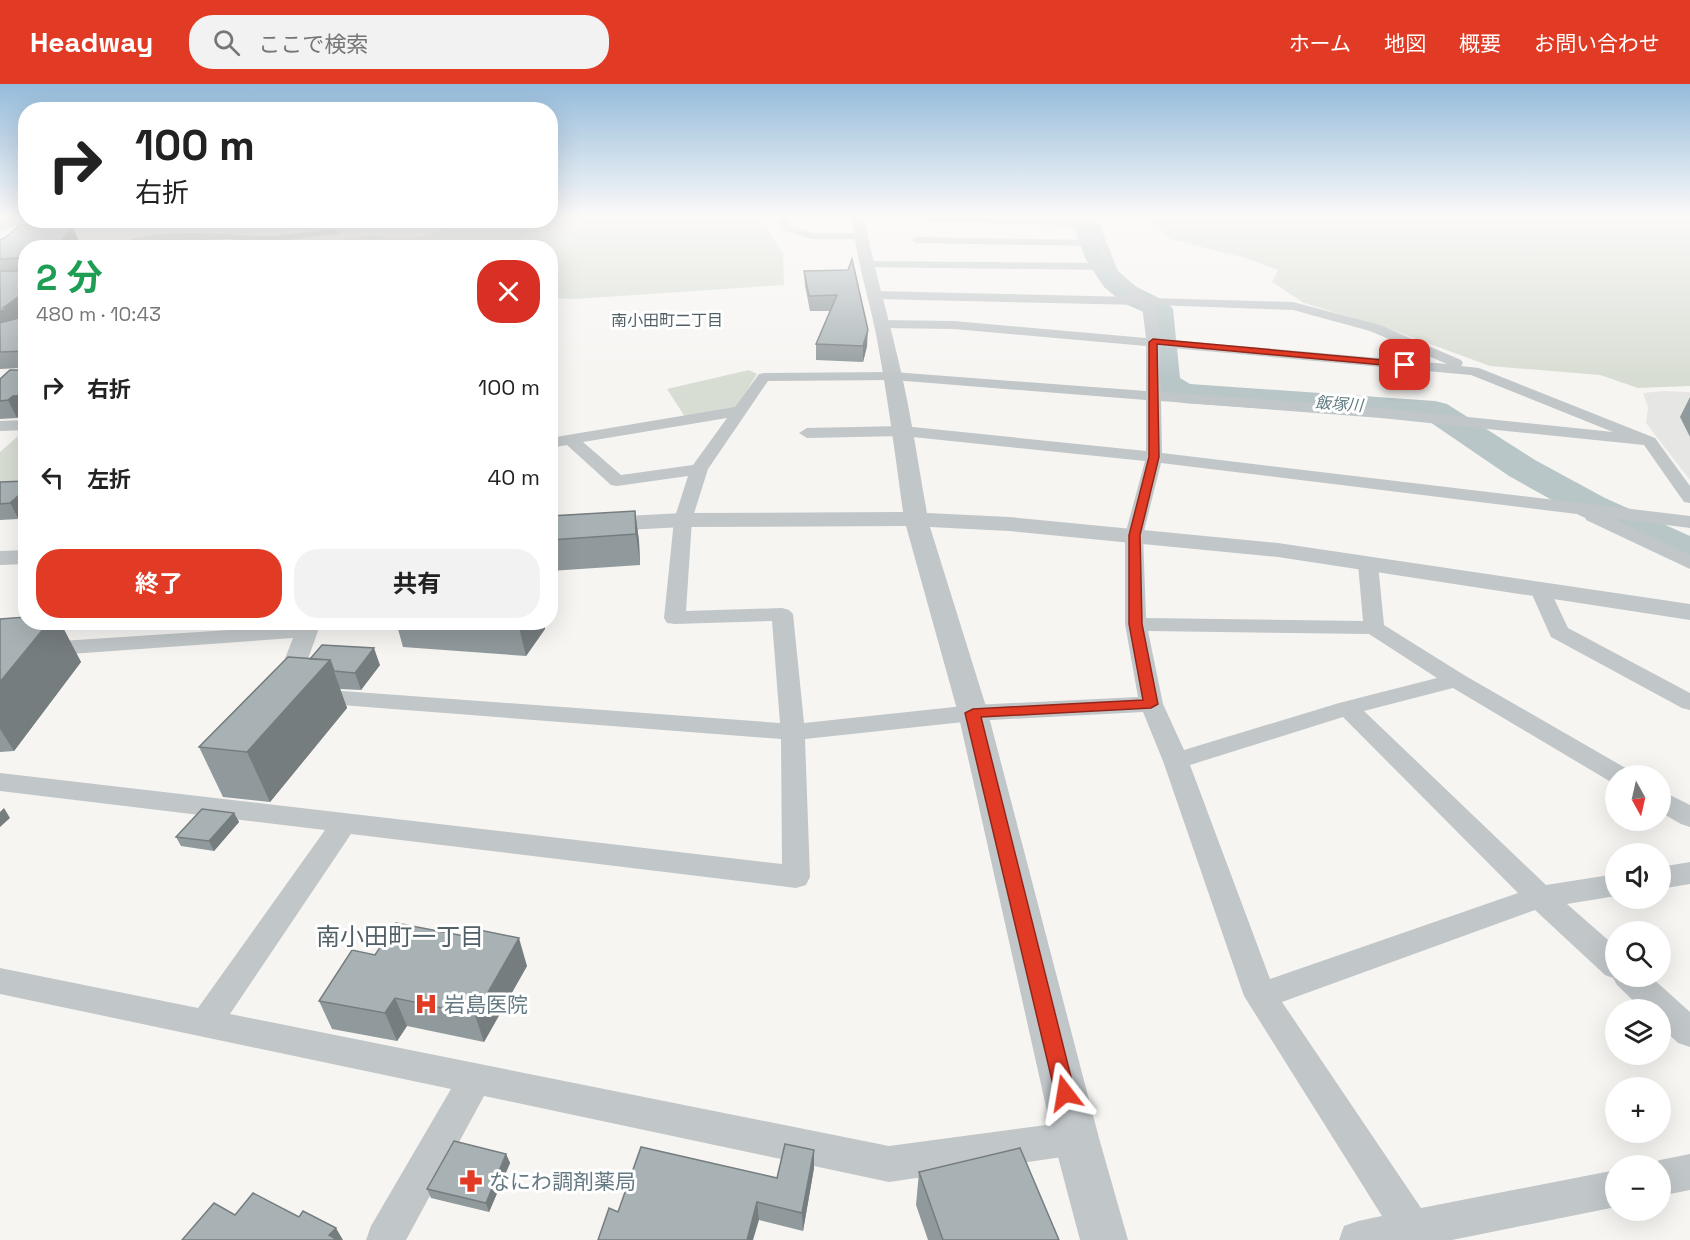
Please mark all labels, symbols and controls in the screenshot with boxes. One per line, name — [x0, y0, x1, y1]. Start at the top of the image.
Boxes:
search box — [189, 15, 609, 69]
text: Headway — [30, 24, 153, 60]
icon: search — [210, 26, 243, 59]
text: ここで検索 — [258, 30, 368, 58]
text: ホーム — [1289, 30, 1351, 57]
text: 地図 — [1384, 30, 1426, 57]
text: 概要 — [1459, 30, 1501, 57]
text: お問い合わせ — [1534, 30, 1660, 57]
text: 100 m — [135, 119, 255, 172]
icon: right — [36, 126, 114, 204]
text: 右折 — [135, 175, 189, 210]
text: 2 分 — [36, 255, 103, 301]
button: close — [477, 260, 540, 323]
text: 480 m · 10:43 — [36, 301, 161, 327]
district label: 南小田町二丁目 — [611, 310, 723, 331]
pin — [1379, 339, 1430, 390]
icon: arrive — [1388, 348, 1421, 381]
icon: right — [36, 371, 69, 404]
text: 100 m — [478, 373, 540, 401]
text: 右折 — [87, 375, 131, 403]
water label: 飯塚川 — [1314, 392, 1366, 416]
icon: left — [36, 461, 69, 494]
text: 40 m — [488, 463, 540, 491]
text: 左折 — [87, 465, 131, 493]
button: 終了 — [36, 549, 282, 618]
button: 共有 — [294, 549, 540, 618]
north arrow — [1605, 765, 1671, 831]
map controls — [1605, 765, 1671, 1221]
button: sound — [1605, 843, 1671, 909]
district label: 南小田町一丁目 — [316, 921, 484, 952]
button: search — [1605, 921, 1671, 987]
hospital icon: 岩島医院 — [413, 991, 439, 1017]
place label: 岩島医院 — [444, 991, 528, 1018]
button: layers — [1605, 999, 1671, 1065]
position arrow — [1033, 1061, 1097, 1125]
button: + — [1605, 1077, 1671, 1143]
button: − — [1605, 1155, 1671, 1221]
pharmacy icon: なにわ調剤薬局 — [458, 1168, 484, 1194]
place label: なにわ調剤薬局 — [489, 1168, 636, 1195]

